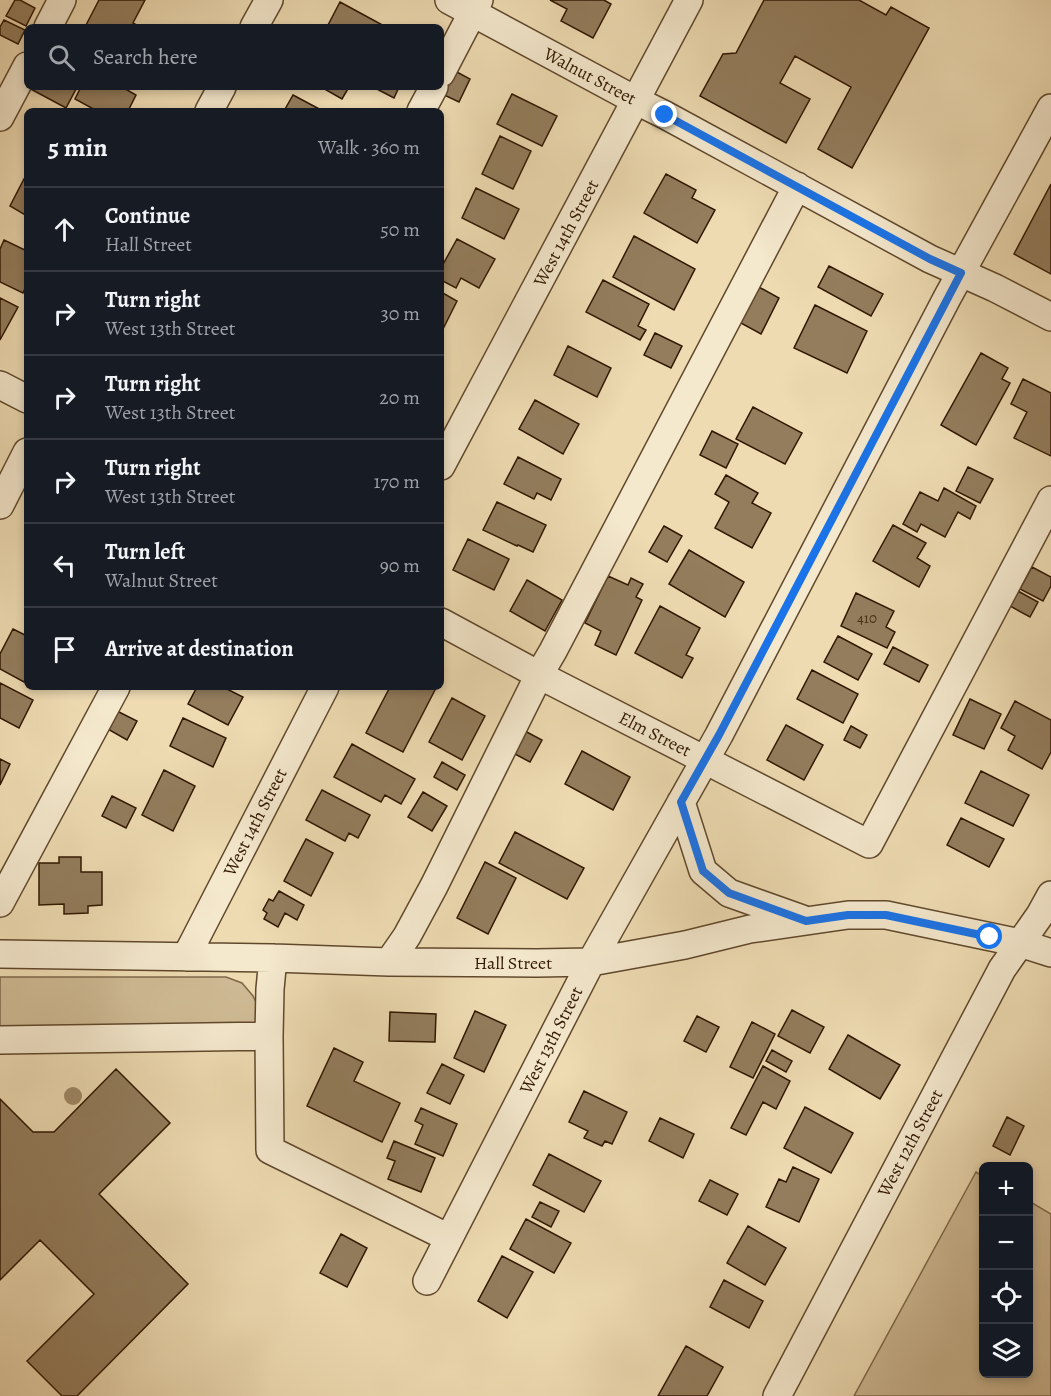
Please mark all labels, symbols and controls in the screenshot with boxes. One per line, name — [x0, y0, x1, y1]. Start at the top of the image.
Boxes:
search box — [24, 24, 444, 90]
icon: search — [45, 41, 78, 74]
street label: Walnut Street — [539, 41, 640, 110]
text: Search here — [93, 42, 198, 72]
route end — [651, 101, 677, 127]
text: 5 min — [48, 130, 108, 165]
text: Walk · 360 m — [318, 134, 420, 161]
street label: West 14th Street — [527, 175, 604, 292]
text: Continue — [105, 201, 190, 231]
icon: ahead — [48, 213, 81, 246]
text: 50 m — [380, 216, 420, 243]
text: Hall Street — [105, 231, 192, 258]
text: Turn right — [105, 285, 201, 315]
icon: right — [48, 297, 81, 330]
text: 30 m — [380, 300, 420, 327]
text: West 13th Street — [105, 315, 235, 342]
text: Turn right — [105, 369, 201, 399]
icon: right — [48, 381, 81, 414]
text: 20 m — [379, 384, 420, 411]
text: West 13th Street — [105, 399, 235, 426]
text: Turn right — [105, 453, 201, 483]
icon: right — [48, 465, 81, 498]
text: 170 m — [374, 468, 420, 495]
text: West 13th Street — [105, 483, 235, 510]
text: Turn left — [105, 537, 185, 567]
icon: left — [48, 549, 81, 582]
text: 90 m — [380, 552, 420, 579]
text: Walnut Street — [105, 567, 218, 594]
house number: 410 — [857, 608, 877, 628]
icon: arrive — [48, 633, 81, 666]
text: Arrive at destination — [105, 634, 294, 664]
street label: Elm Street — [615, 706, 695, 762]
street label: West 14th Street — [217, 764, 292, 881]
route start — [976, 923, 1002, 949]
street label: Hall Street — [474, 951, 552, 975]
street label: West 13th Street — [513, 982, 588, 1099]
street label: West 12th Street — [871, 1085, 948, 1202]
map controls — [979, 1162, 1033, 1378]
button: + — [979, 1162, 1033, 1216]
button: − — [979, 1216, 1033, 1270]
button: locate — [979, 1270, 1033, 1324]
button: layers — [979, 1324, 1033, 1378]

